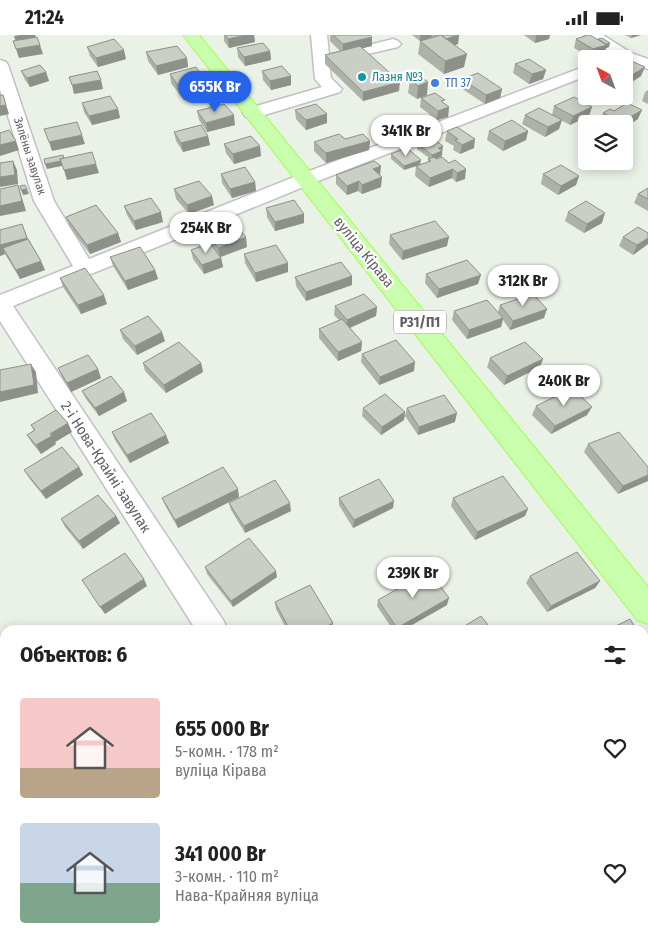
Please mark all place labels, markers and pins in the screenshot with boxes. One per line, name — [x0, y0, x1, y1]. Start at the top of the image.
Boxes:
place label: Лазня №3 — [372, 70, 423, 84]
pin: 655K Br — [169, 71, 261, 113]
marker: Лазня №3 — [356, 71, 368, 83]
place label: ТП 37 — [445, 76, 471, 90]
marker: ТП 37 — [429, 77, 441, 89]
pin: 341K Br — [360, 115, 452, 157]
pin: 254K Br — [160, 211, 252, 254]
pin: 312K Br — [477, 265, 569, 307]
pin: 240K Br — [518, 365, 610, 407]
pin: 239K Br — [367, 557, 459, 599]

